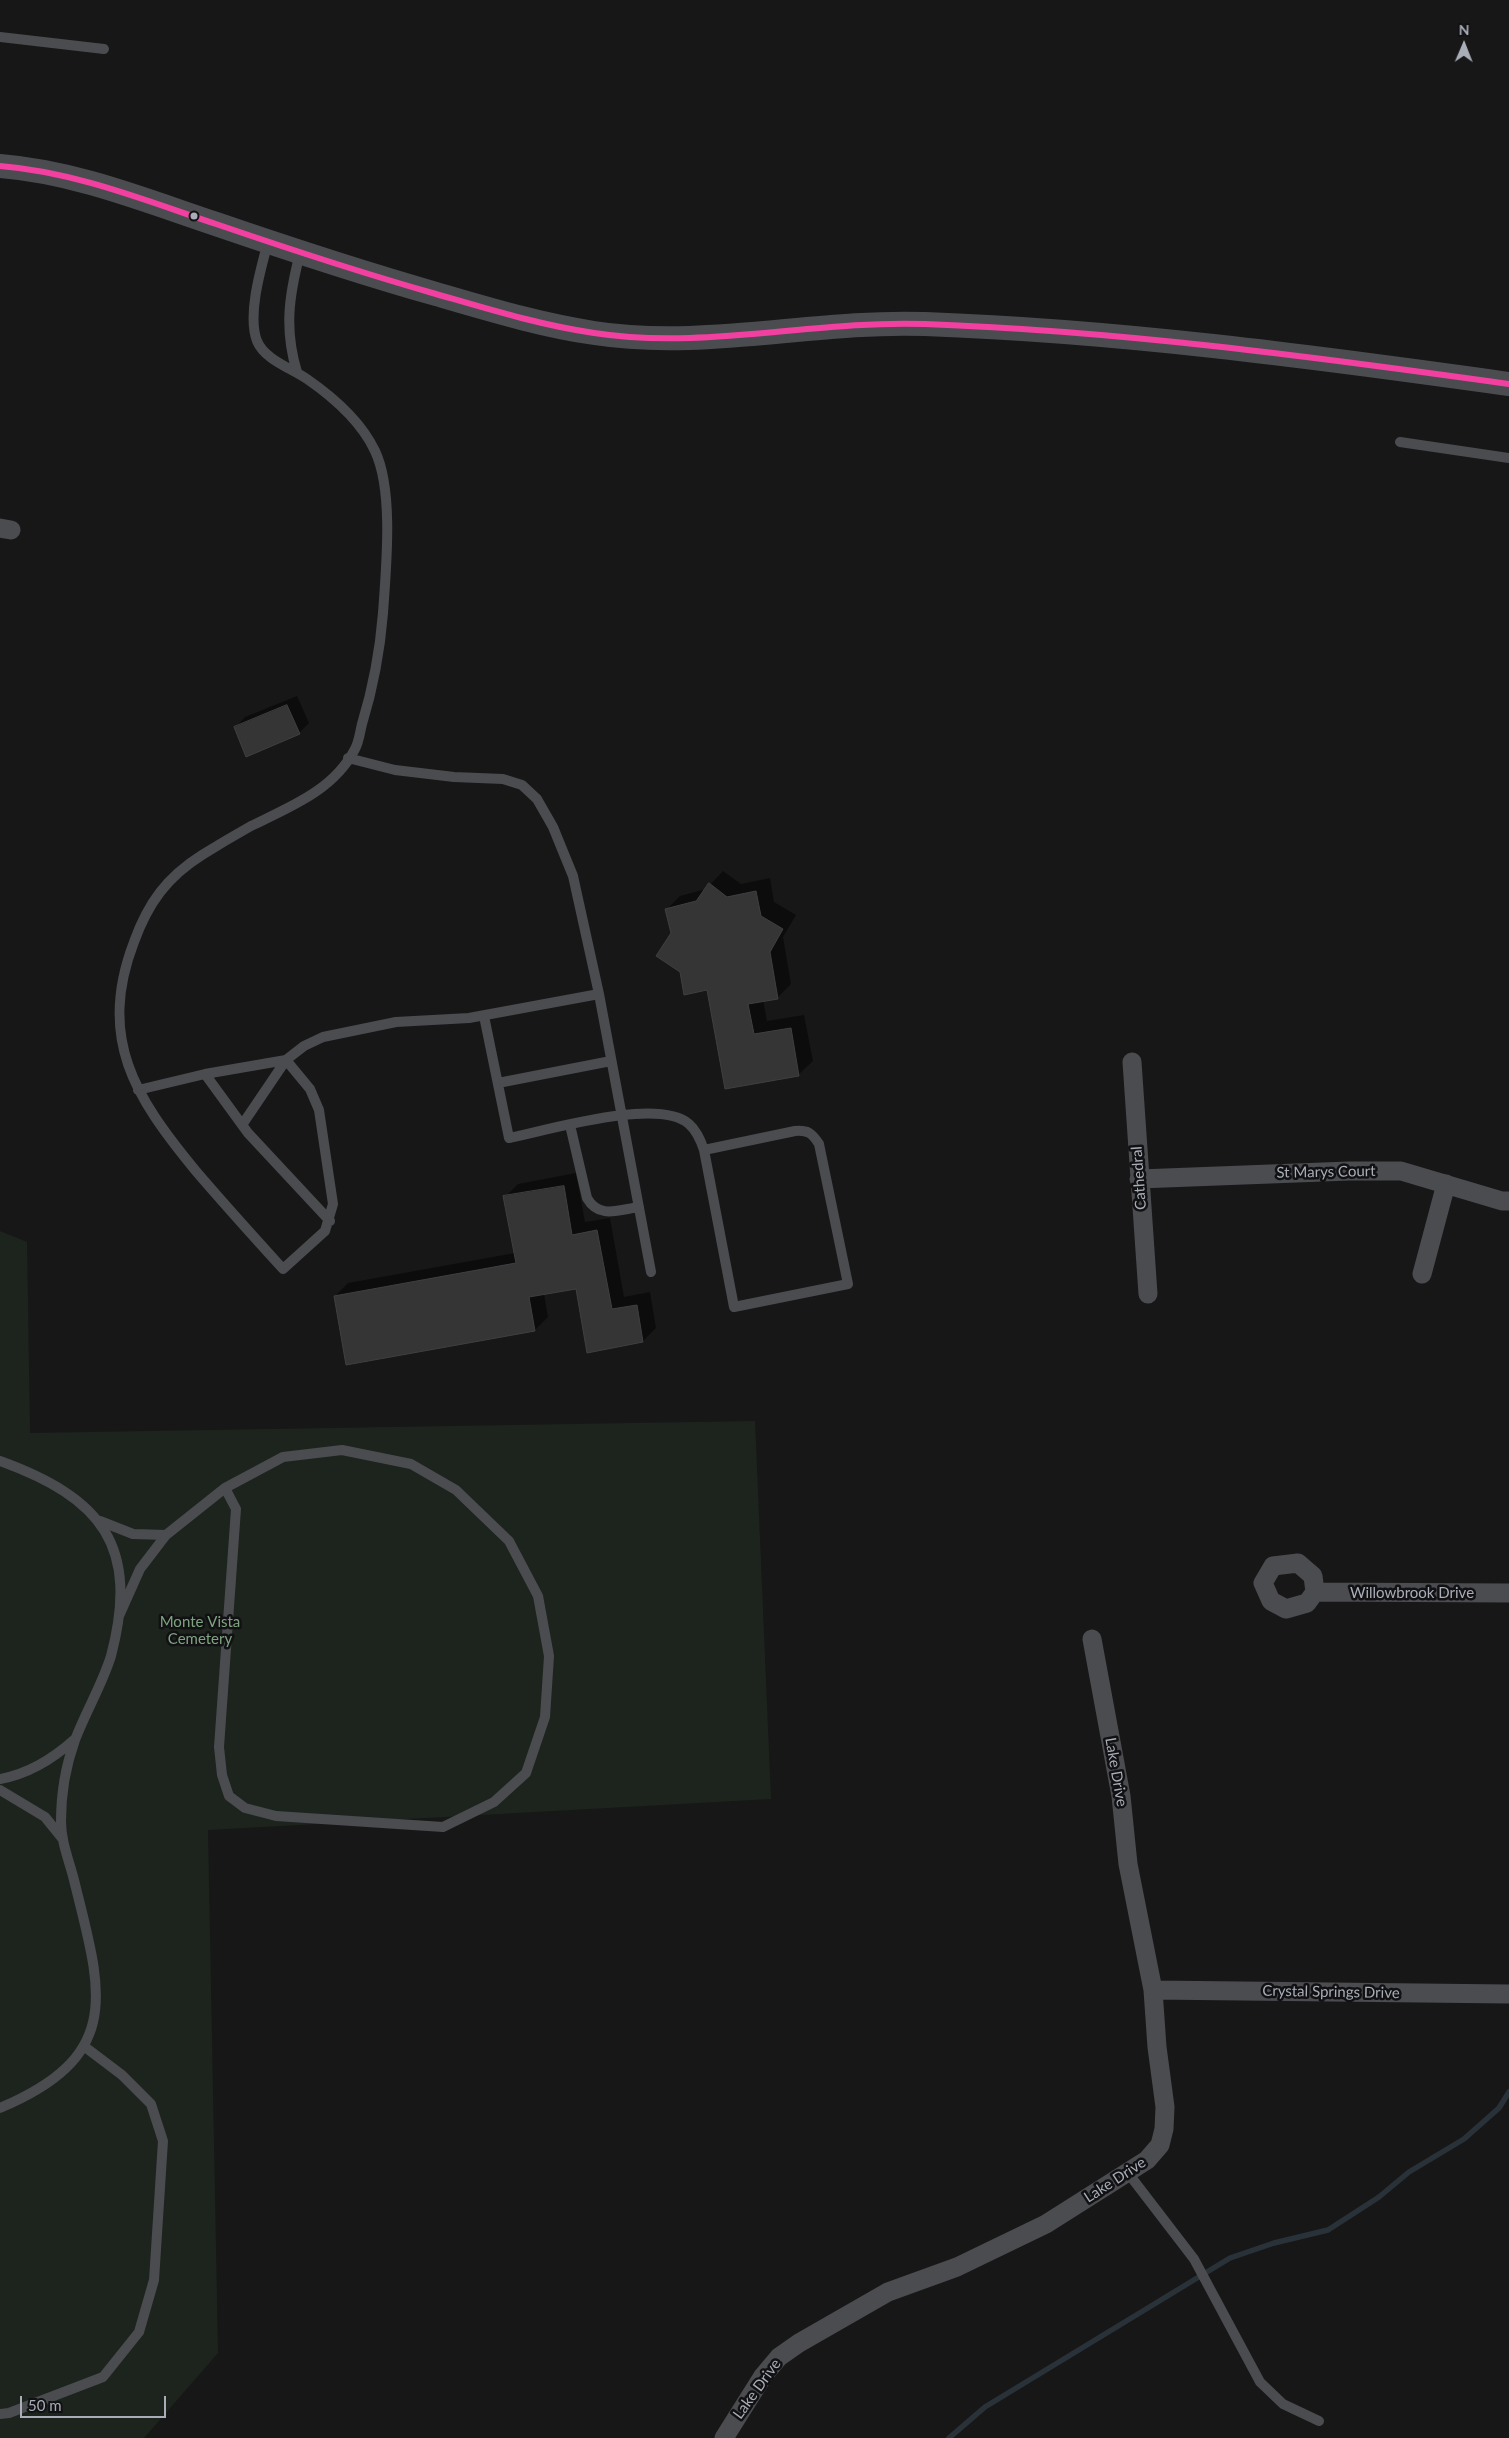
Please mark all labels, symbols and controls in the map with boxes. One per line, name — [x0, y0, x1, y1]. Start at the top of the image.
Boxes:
north arrow — [1439, 20, 1489, 70]
text: N — [1459, 21, 1470, 38]
unlabelled marker — [189, 211, 199, 221]
street label: Cathedral — [1128, 1146, 1150, 1210]
street label: St Marys Court — [1276, 1162, 1376, 1182]
street label: Willowbrook Drive — [1350, 1584, 1474, 1602]
park label: Monte Vista Cemetery — [160, 1613, 240, 1648]
street label: Lake Drive — [1101, 1736, 1131, 1808]
street label: Crystal Springs Drive — [1262, 1982, 1400, 2002]
street label: Lake Drive — [1081, 2153, 1149, 2207]
street label: Lake Drive — [729, 2355, 785, 2423]
scale bar — [22, 2386, 169, 2418]
text: 50 m — [28, 2396, 62, 2414]

